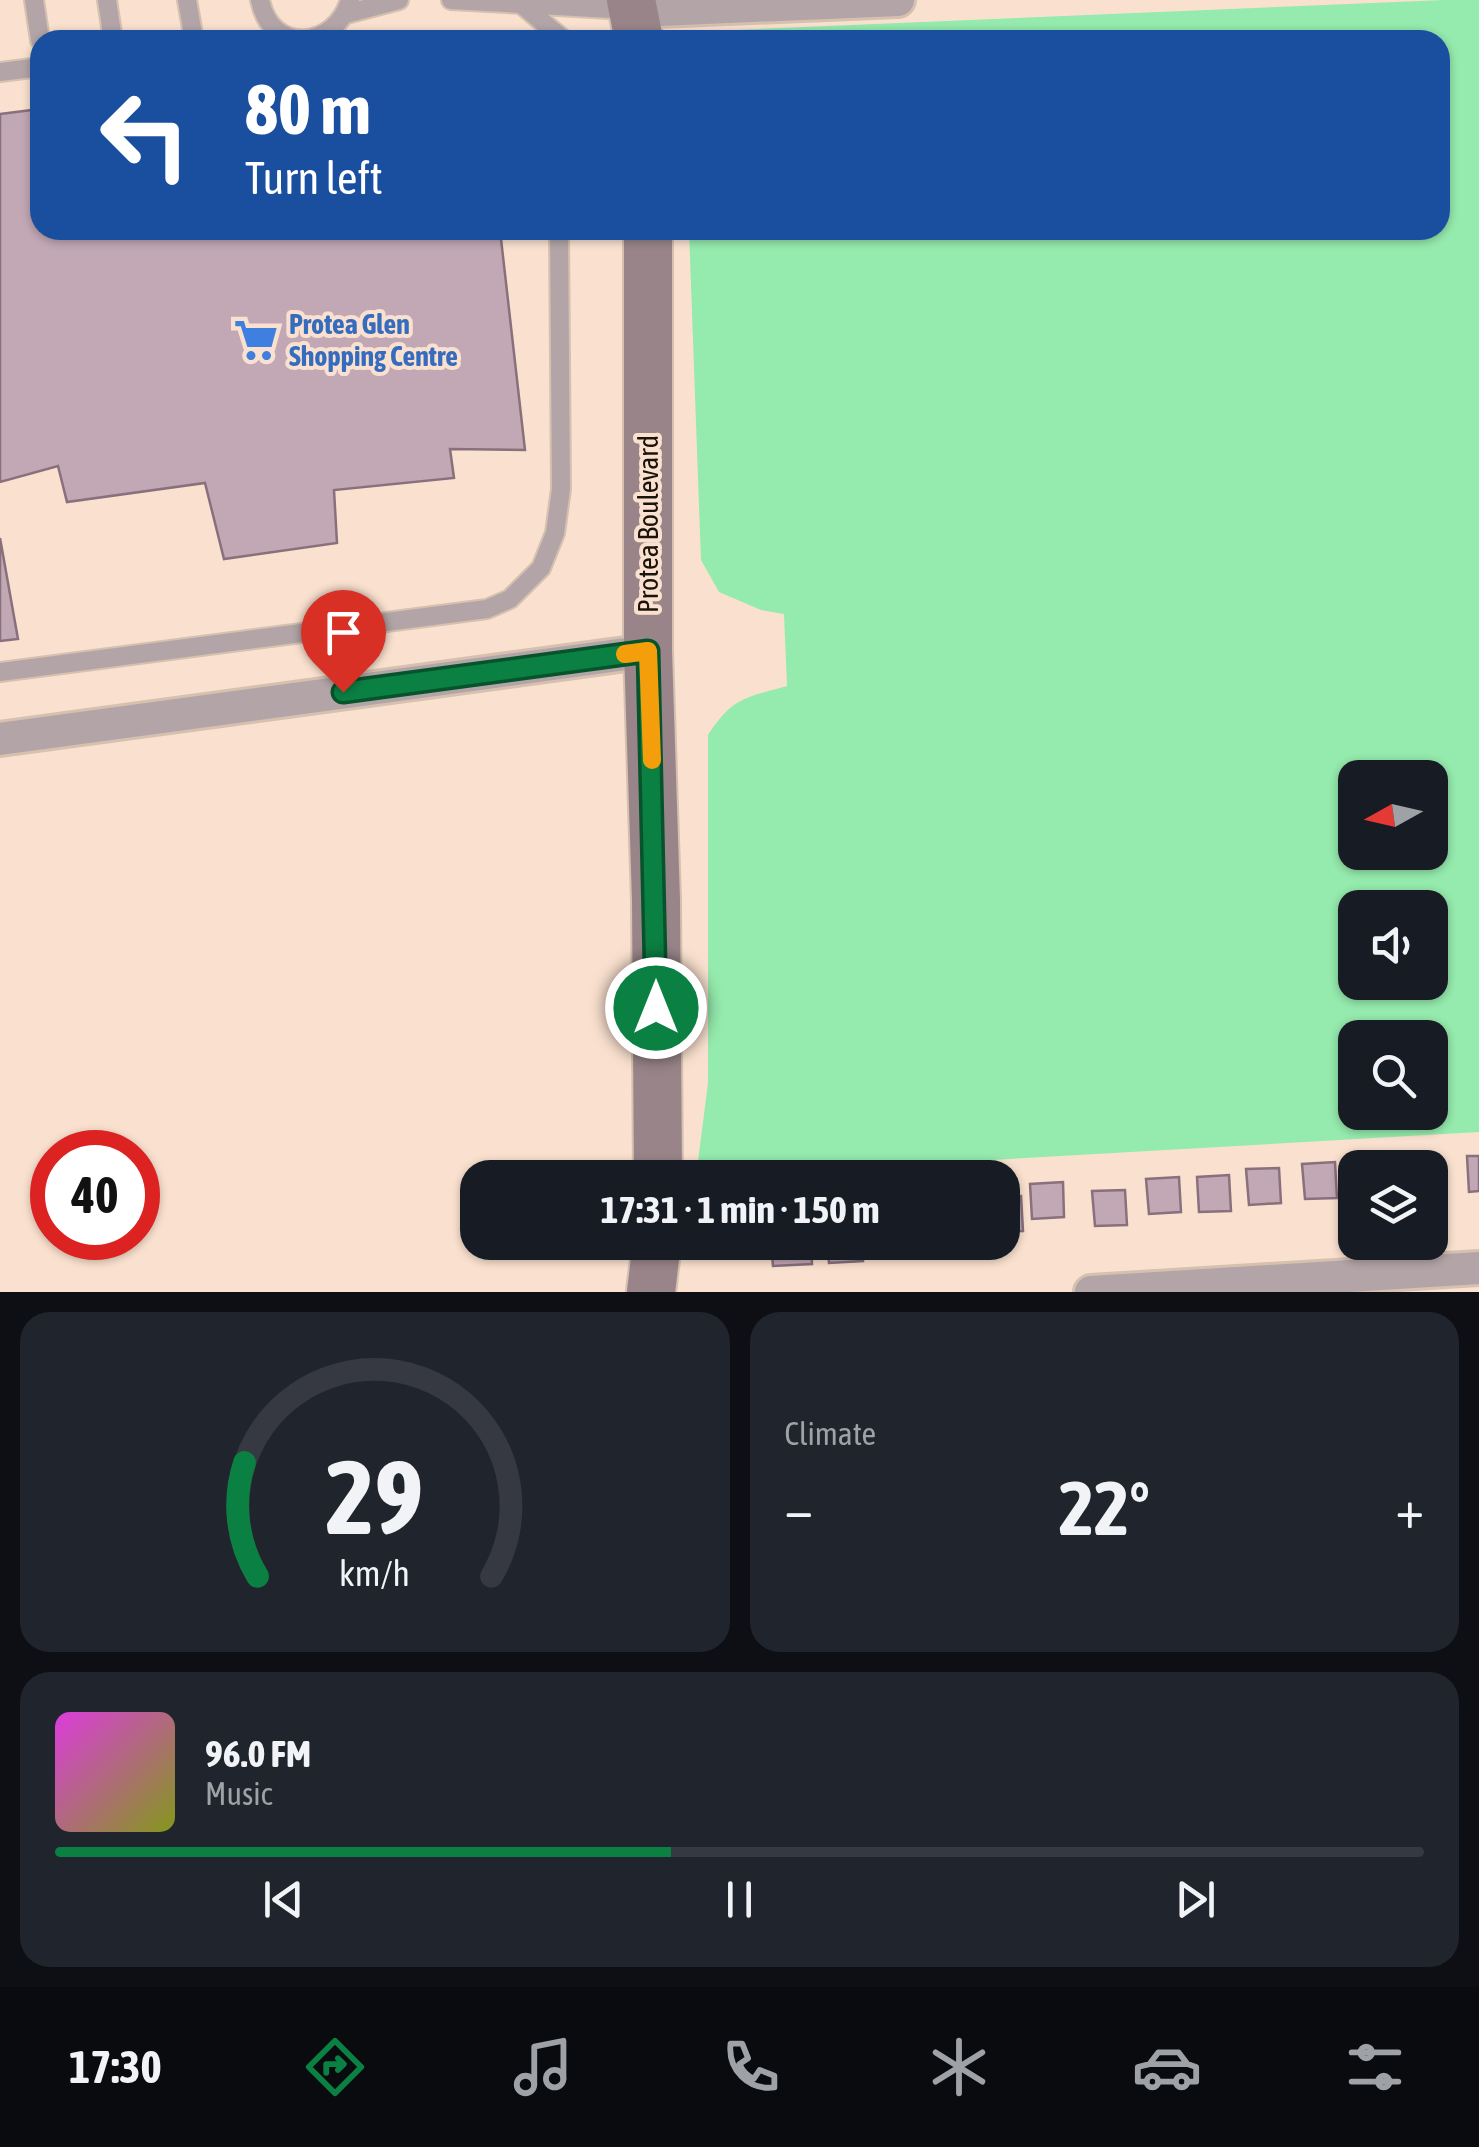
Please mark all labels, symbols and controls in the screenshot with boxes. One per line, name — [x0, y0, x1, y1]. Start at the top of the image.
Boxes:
text: 80 m — [245, 69, 371, 149]
icon: left — [80, 70, 210, 200]
text: Turn left — [245, 152, 383, 204]
place label: Protea Glen Shopping Centre — [289, 308, 458, 372]
supermarket icon: Protea Glen Shopping Centre — [232, 316, 280, 364]
street label: Protea Boulevard — [632, 435, 664, 613]
pin — [301, 590, 386, 693]
icon: arrive — [316, 605, 371, 660]
north arrow — [1338, 760, 1448, 870]
map controls — [1338, 760, 1448, 1260]
button: sound — [1338, 890, 1448, 1000]
position arrow — [604, 956, 708, 1060]
button: search — [1338, 1020, 1448, 1130]
speed limit sign: 40 — [30, 1130, 160, 1260]
button: layers — [1338, 1150, 1448, 1260]
text: 17:31 · 1 min · 150 m — [600, 1188, 880, 1231]
text: Climate — [785, 1415, 876, 1452]
text: 29 — [326, 1437, 424, 1556]
text: 22° — [1059, 1465, 1150, 1551]
text: − — [785, 1477, 813, 1540]
text: + — [1395, 1477, 1424, 1540]
text: km/h — [339, 1553, 410, 1594]
text: 96.0 FM — [205, 1732, 311, 1775]
text: Music — [205, 1775, 272, 1812]
icon: previous — [256, 1872, 311, 1927]
icon: pause — [712, 1872, 767, 1927]
icon: next — [1168, 1872, 1223, 1927]
icon: directions — [300, 2032, 370, 2102]
icon: music — [508, 2032, 578, 2102]
icon: phone — [716, 2032, 786, 2102]
icon: climate — [924, 2032, 994, 2102]
icon: car — [1132, 2032, 1202, 2102]
icon: filters — [1340, 2032, 1410, 2102]
text: 17:30 — [69, 2041, 162, 2093]

